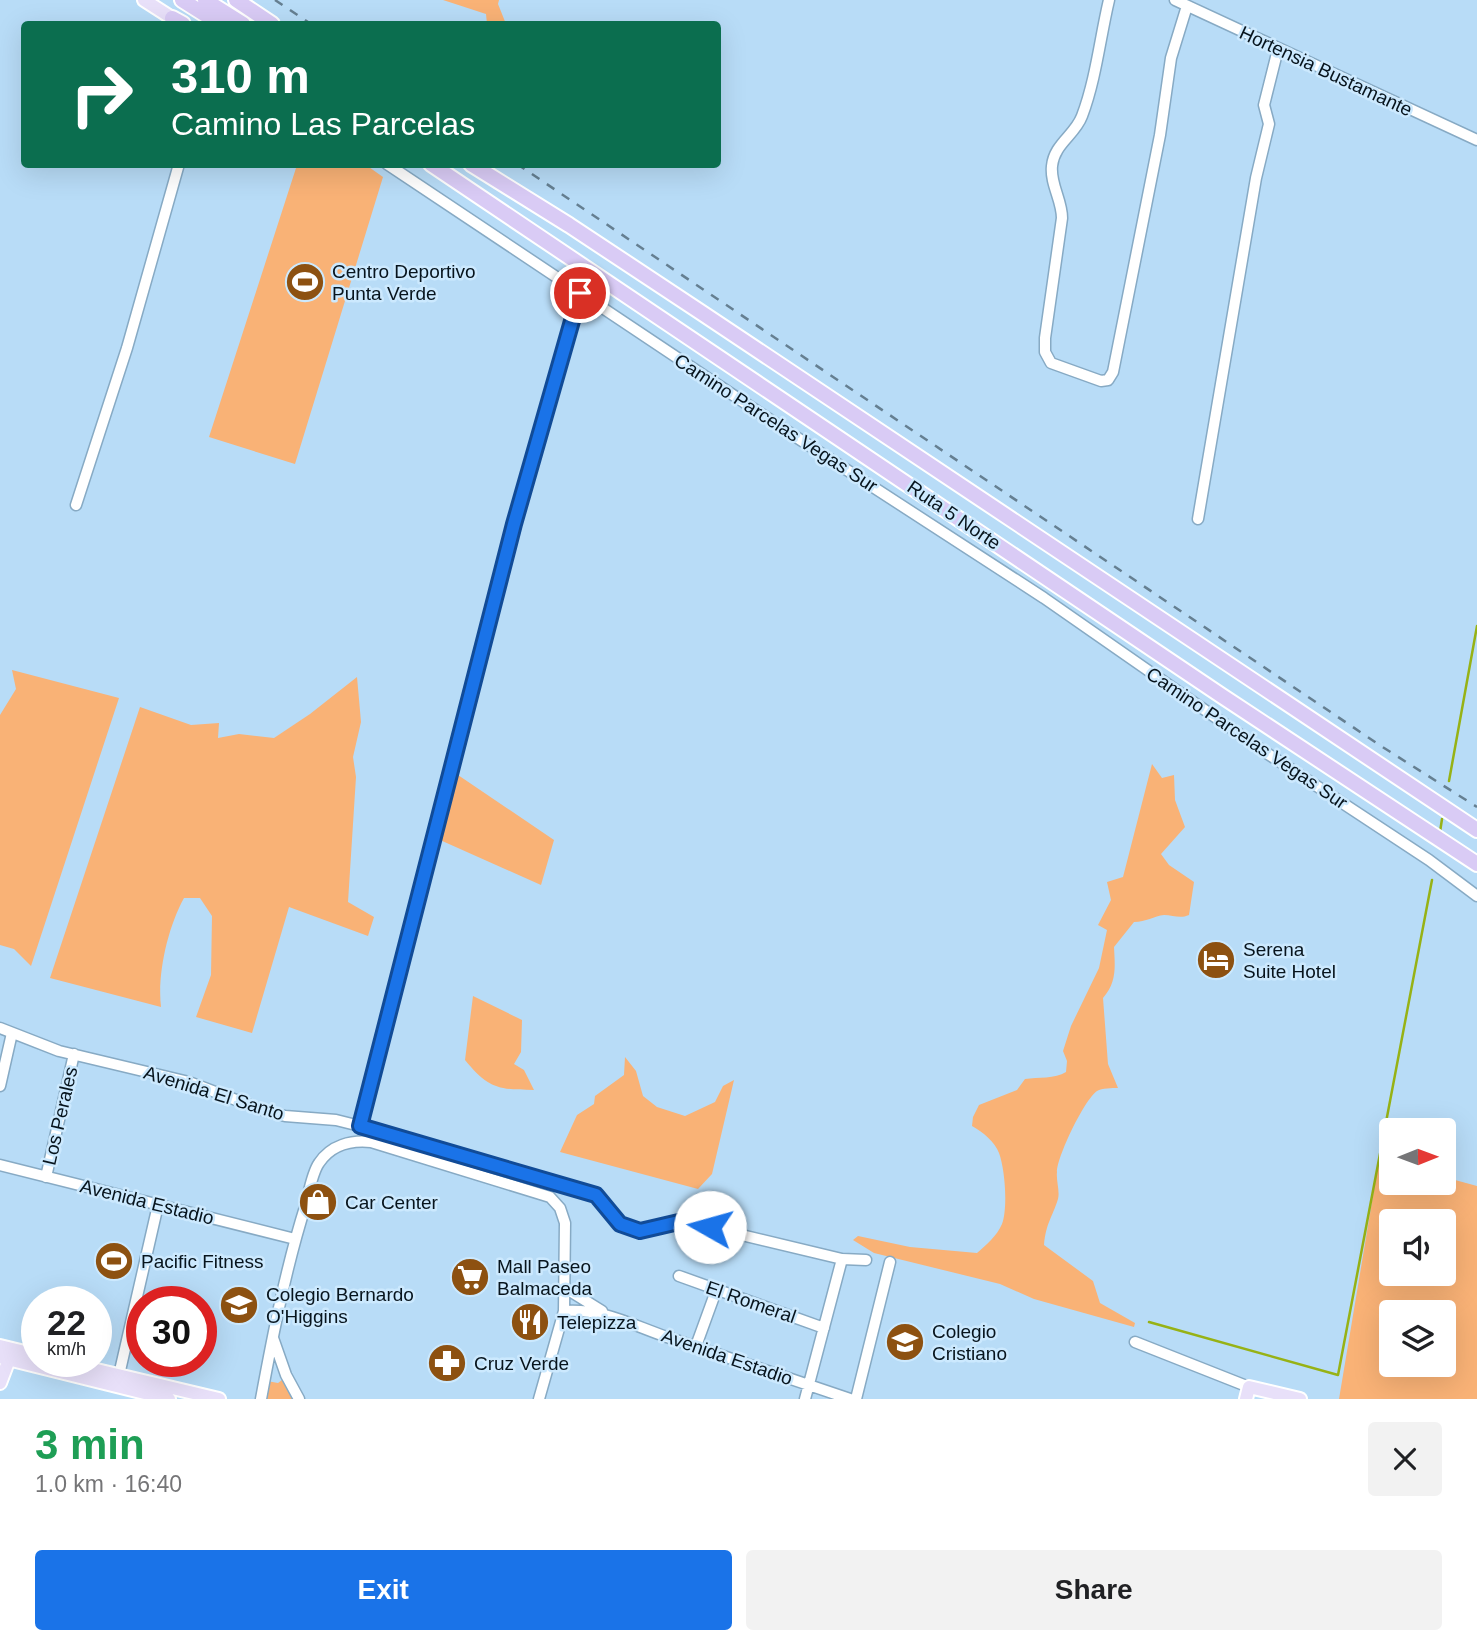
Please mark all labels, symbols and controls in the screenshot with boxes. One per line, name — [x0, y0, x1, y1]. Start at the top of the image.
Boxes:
street label: Hortensia Bustamante — [1236, 22, 1416, 120]
icon: right — [56, 49, 147, 140]
text: 310 m — [171, 49, 310, 103]
text: Camino Las Parcelas — [171, 106, 475, 142]
sports icon: Centro Deportivo Punta Verde — [284, 261, 326, 303]
place label: Centro Deportivo Punta Verde — [332, 261, 476, 304]
pin — [550, 263, 610, 323]
icon: arrive — [561, 274, 599, 312]
street label: Camino Parcelas Vegas Sur — [671, 349, 882, 497]
street label: Ruta 5 Norte — [903, 476, 1005, 554]
street label: Camino Parcelas Vegas Sur — [1143, 663, 1352, 814]
hotel icon: Serena Suite Hotel — [1195, 939, 1237, 981]
place label: Serena Suite Hotel — [1243, 939, 1336, 982]
street label: Avenida El Santo — [141, 1062, 287, 1124]
street label: Los Perales — [38, 1065, 82, 1167]
north arrow — [1379, 1118, 1456, 1195]
map controls — [1379, 1118, 1456, 1377]
street label: Avenida Estadio — [78, 1175, 216, 1229]
shop icon: Car Center — [297, 1181, 339, 1223]
position arrow — [673, 1190, 747, 1264]
place label: Car Center — [345, 1192, 439, 1213]
button: sound — [1379, 1209, 1456, 1286]
sports icon: Pacific Fitness — [93, 1240, 135, 1282]
place label: Pacific Fitness — [141, 1251, 263, 1272]
supermarket icon: Mall Paseo Balmaceda — [449, 1256, 491, 1298]
place label: Mall Paseo Balmaceda — [497, 1256, 592, 1299]
street label: El Romeral — [703, 1277, 799, 1327]
school or university icon: Colegio Bernardo O'Higgins — [218, 1284, 260, 1326]
place label: Colegio Bernardo O'Higgins — [266, 1284, 414, 1327]
speed limit sign: 30 — [126, 1286, 217, 1377]
button: layers — [1379, 1300, 1456, 1377]
restaurant icon: Telepizza — [509, 1301, 551, 1343]
text: 22 — [47, 1303, 86, 1342]
place label: Telepizza — [557, 1312, 637, 1333]
school or university icon: Colegio Cristiano — [884, 1321, 926, 1363]
place label: Colegio Cristiano — [932, 1321, 1007, 1364]
street label: Avenida Estadio — [659, 1325, 795, 1389]
text: km/h — [47, 1339, 86, 1359]
pharmacy icon: Cruz Verde — [426, 1342, 468, 1384]
place label: Cruz Verde — [474, 1353, 569, 1374]
text: 3 min — [35, 1421, 145, 1468]
button: close — [1368, 1422, 1442, 1496]
text: 1.0 km · 16:40 — [35, 1471, 182, 1497]
button: Exit — [35, 1550, 732, 1630]
button: Share — [746, 1550, 1442, 1630]

